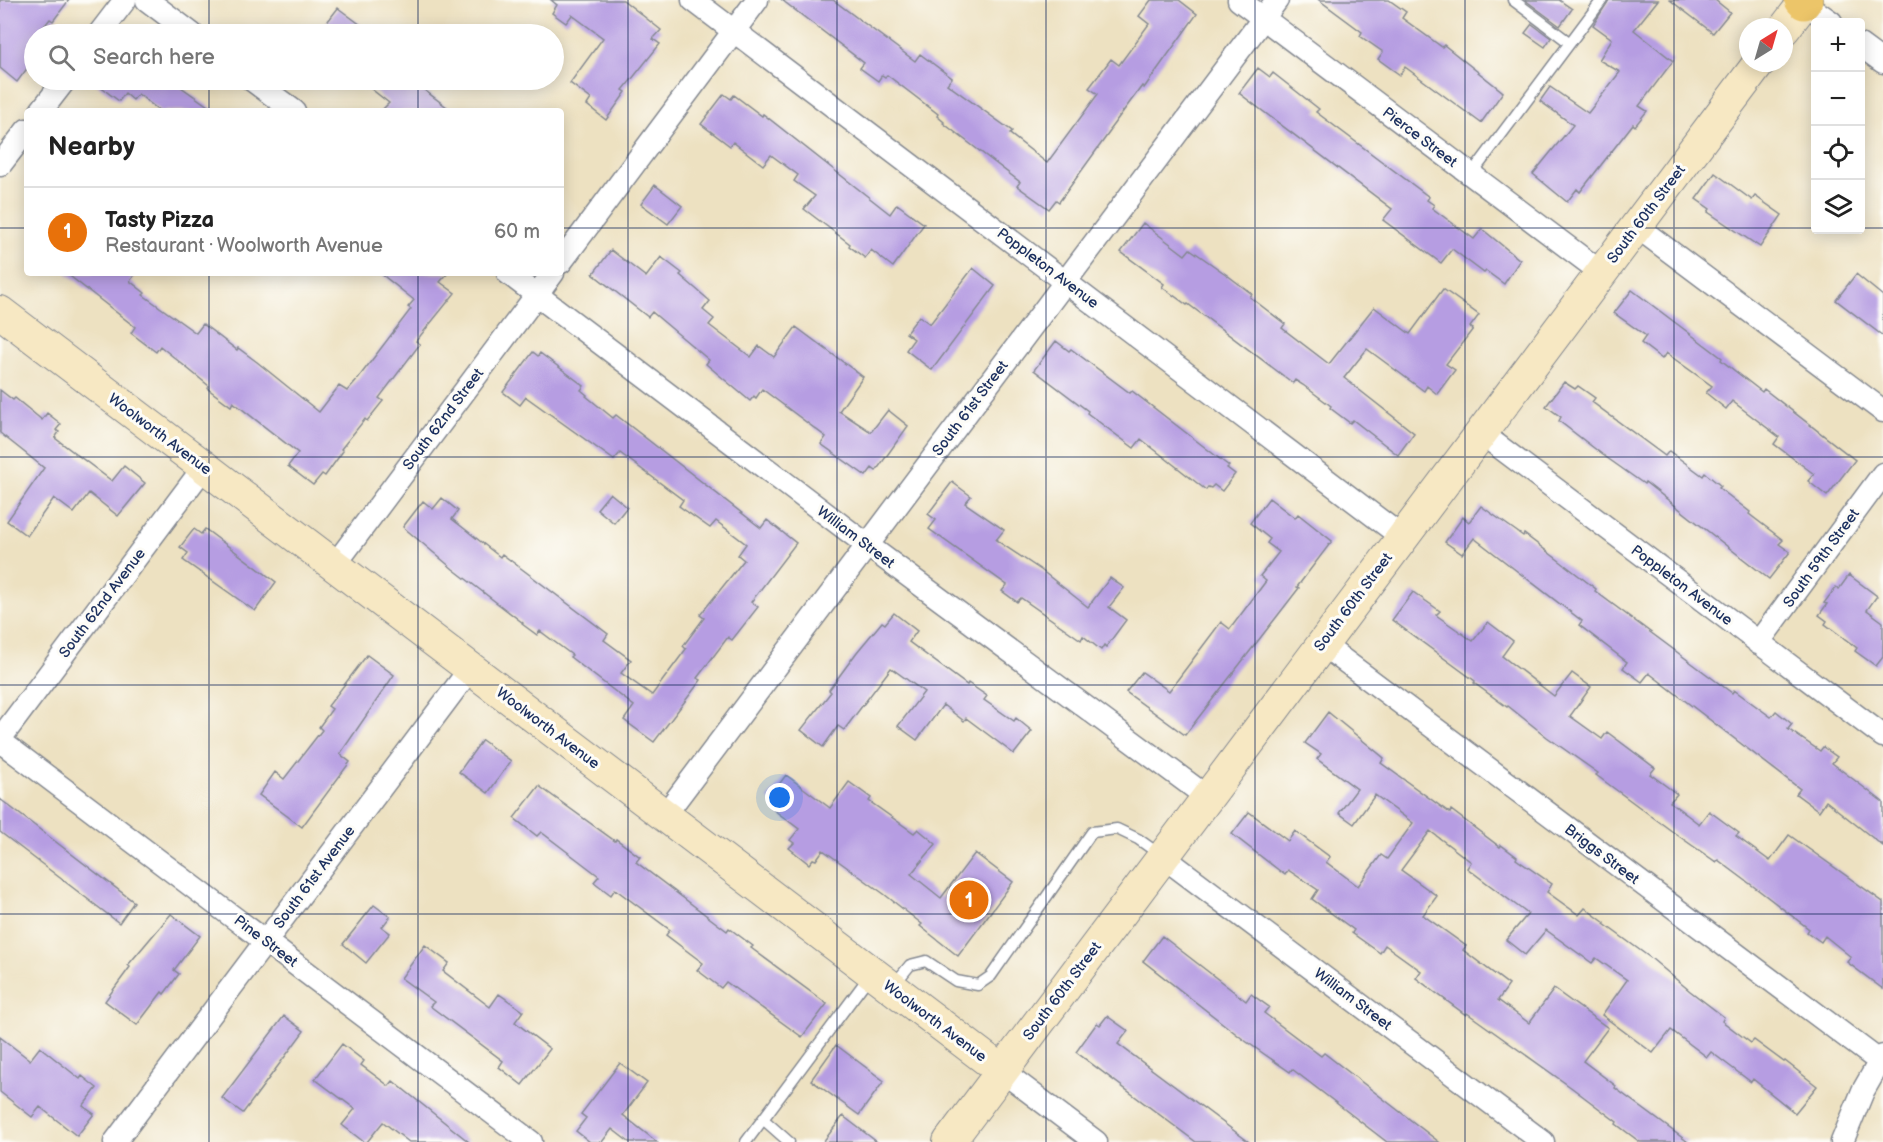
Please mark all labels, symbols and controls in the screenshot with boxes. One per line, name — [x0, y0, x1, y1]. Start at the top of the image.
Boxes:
north arrow — [1739, 18, 1793, 72]
map controls — [1811, 18, 1865, 234]
button: + — [1811, 18, 1865, 72]
search box — [24, 24, 564, 90]
icon: search — [45, 41, 78, 74]
text: Search here — [93, 44, 215, 71]
button: − — [1811, 72, 1865, 126]
street label: Pierce Street — [1379, 103, 1461, 172]
button: locate — [1811, 126, 1865, 180]
text: Nearby — [48, 132, 135, 163]
street label: South 60th Street — [1603, 161, 1690, 267]
button: layers — [1811, 180, 1865, 234]
text: Tasty Pizza — [105, 207, 214, 234]
text: 1 — [63, 220, 72, 244]
text: 60 m — [494, 220, 540, 244]
street label: Poppleton Avenue — [993, 224, 1102, 313]
text: Restaurant · Woolworth Avenue — [105, 234, 383, 258]
street label: South 61st Street — [928, 356, 1013, 460]
street label: South 62nd Street — [399, 364, 488, 474]
street label: Woolworth Avenue — [104, 389, 215, 480]
street label: William Street — [813, 502, 899, 573]
street label: South 59th Street — [1779, 505, 1864, 612]
street label: Poppleton Avenue — [1627, 541, 1736, 630]
street label: South 62nd Avenue — [55, 545, 150, 662]
street label: South 60th Street — [1310, 549, 1397, 655]
street label: Woolworth Avenue — [492, 683, 603, 774]
your location — [765, 783, 794, 812]
street label: Briggs Street — [1560, 820, 1643, 889]
street label: South 61st Avenue — [269, 822, 359, 933]
pin: 1 — [950, 878, 988, 922]
street label: Pine Street — [230, 911, 302, 972]
street label: South 60th Street — [1019, 938, 1106, 1044]
street label: William Street — [1310, 964, 1396, 1035]
street label: Woolworth Avenue — [879, 976, 990, 1067]

